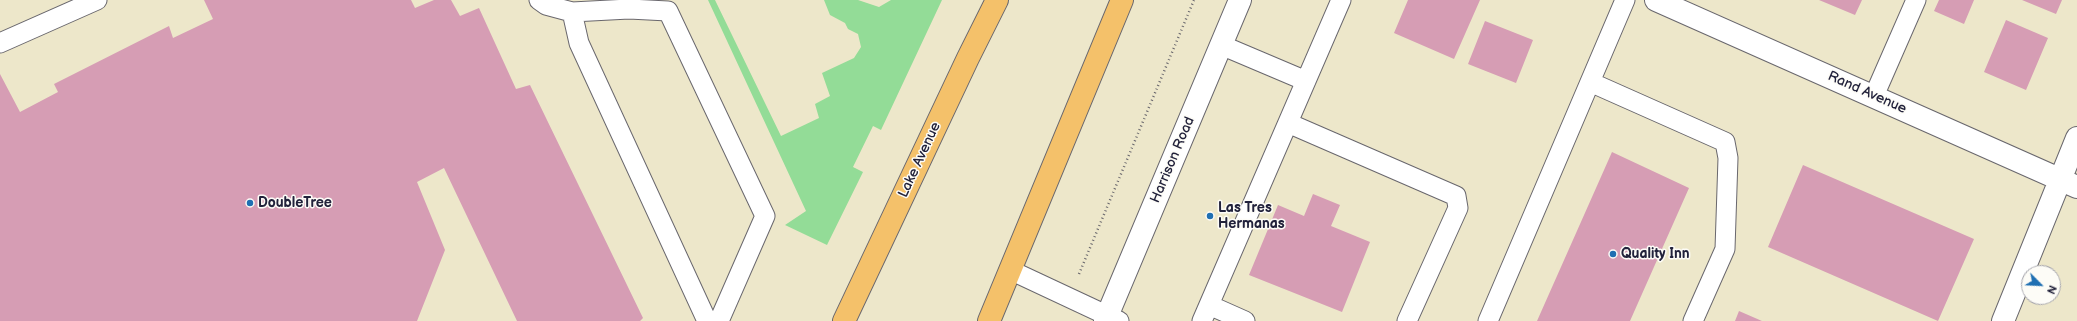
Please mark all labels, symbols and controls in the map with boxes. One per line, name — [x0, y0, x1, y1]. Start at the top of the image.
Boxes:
street label: Rand Avenue — [1825, 68, 1909, 118]
street label: Harrison Road — [1147, 114, 1199, 206]
street label: Lake Avenue — [895, 120, 945, 200]
place label: DoubleTree — [258, 195, 332, 211]
marker: DoubleTree — [245, 198, 255, 208]
place label: Las Tres Hermanas — [1218, 200, 1285, 232]
marker: Las Tres Hermanas — [1205, 211, 1215, 221]
place label: Quality Inn — [1621, 246, 1690, 262]
marker: Quality Inn — [1608, 249, 1618, 259]
north arrow — [2021, 265, 2061, 305]
text: N — [2044, 283, 2059, 296]

